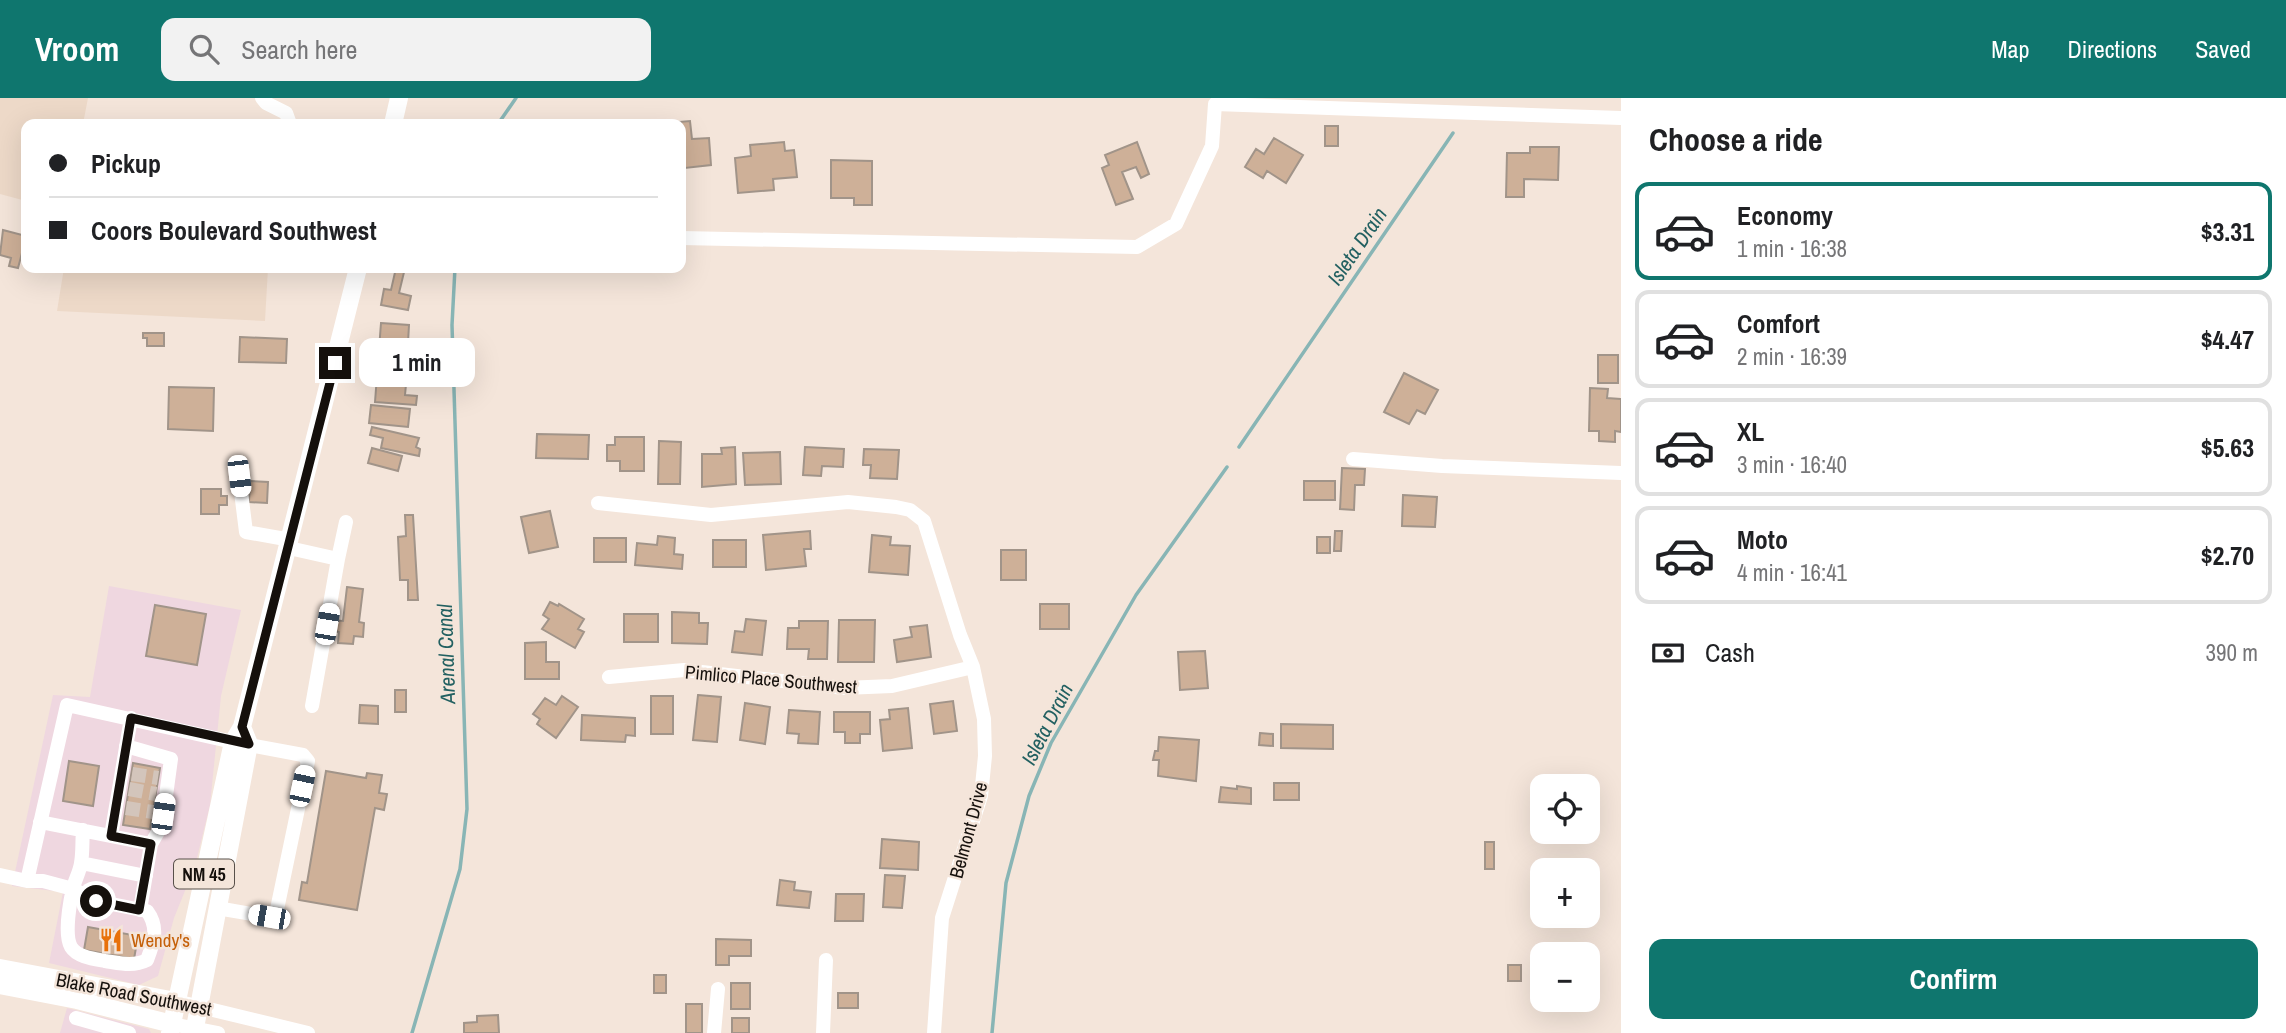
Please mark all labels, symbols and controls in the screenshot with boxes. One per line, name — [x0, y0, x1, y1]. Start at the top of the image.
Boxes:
search box — [161, 18, 651, 81]
text: Vroom — [35, 27, 119, 71]
icon: search — [185, 30, 223, 68]
text: Search here — [241, 32, 357, 67]
text: Map — [1991, 33, 2029, 65]
text: Directions — [2067, 33, 2157, 65]
text: Saved — [2195, 33, 2251, 65]
text: Choose a ride — [1649, 118, 1823, 161]
text: Pickup — [91, 146, 161, 181]
text: Economy — [1737, 198, 1833, 233]
icon: car — [1653, 200, 1716, 263]
water label: Isleta Drain — [1320, 201, 1394, 291]
text: Coors Boulevard Southwest — [91, 213, 377, 248]
text: $3.31 — [2201, 214, 2254, 249]
text: 1 min · 16:38 — [1737, 233, 1847, 264]
text: Comfort — [1737, 306, 1820, 341]
icon: car — [1653, 308, 1716, 371]
text: $4.47 — [2201, 322, 2254, 357]
callout: 1 min — [360, 338, 475, 388]
text: 2 min · 16:39 — [1737, 341, 1847, 372]
route end — [319, 347, 351, 379]
text: 1 min — [392, 347, 442, 378]
text: XL — [1737, 414, 1764, 449]
icon: car — [1653, 416, 1716, 479]
text: $5.63 — [2201, 430, 2254, 465]
text: 3 min · 16:40 — [1737, 449, 1847, 480]
car — [227, 454, 252, 498]
text: Moto — [1737, 522, 1788, 557]
icon: car — [1653, 524, 1716, 587]
text: $2.70 — [2201, 538, 2254, 573]
text: 4 min · 16:41 — [1737, 557, 1847, 588]
car — [314, 601, 341, 647]
water label: Arenal Canal — [430, 603, 462, 705]
icon: cash — [1649, 634, 1687, 672]
text: Cash — [1705, 635, 1755, 670]
text: 390 m — [2206, 637, 2258, 668]
street label: Pimlico Place Southwest — [684, 659, 859, 700]
water label: Isleta Drain — [1014, 678, 1080, 770]
car — [288, 763, 317, 809]
map controls — [1530, 774, 1600, 1012]
button: locate — [1530, 774, 1600, 844]
street label: Belmont Drive — [943, 779, 993, 881]
car — [150, 792, 177, 836]
button: + — [1530, 858, 1600, 928]
road number: NM 45 — [174, 860, 234, 888]
route start — [80, 885, 112, 917]
car — [247, 903, 292, 931]
restaurant icon: Wendy's — [97, 926, 125, 954]
place label: Wendy's — [131, 927, 190, 953]
button: Confirm — [1649, 939, 2258, 1019]
button: − — [1530, 942, 1600, 1012]
street label: Blake Road Southwest — [54, 966, 215, 1022]

